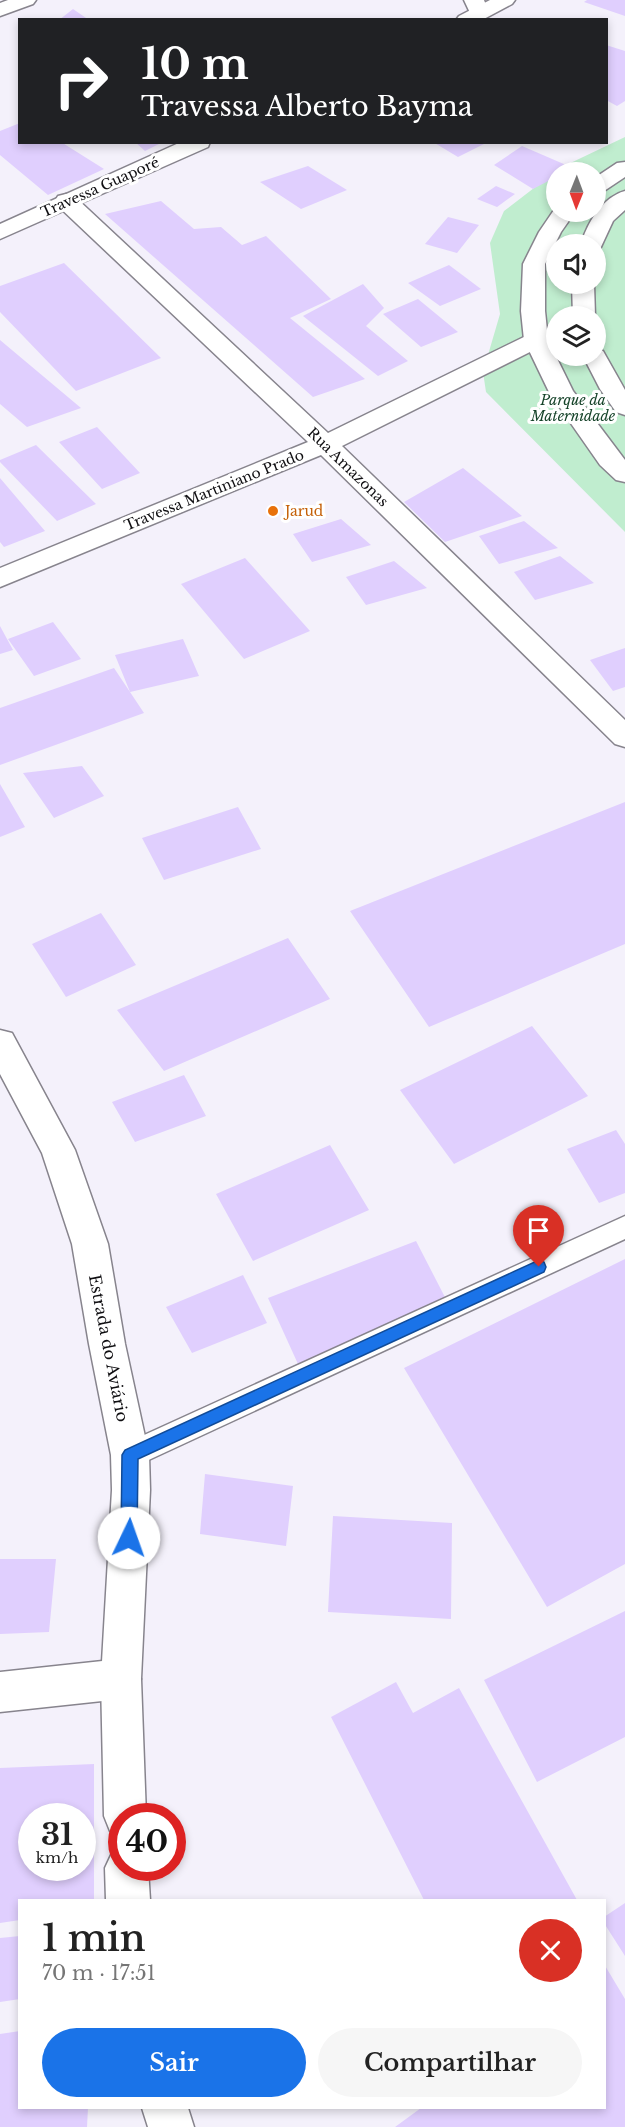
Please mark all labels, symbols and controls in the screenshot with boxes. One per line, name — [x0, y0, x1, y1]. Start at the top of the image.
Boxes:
text: 10 m — [141, 38, 249, 90]
icon: right — [42, 42, 120, 120]
text: Travessa Alberto Bayma — [141, 90, 473, 123]
street label: Travessa Guaporé — [38, 153, 162, 221]
north arrow — [546, 162, 606, 222]
map controls — [546, 162, 606, 366]
button: sound — [546, 234, 606, 294]
button: layers — [546, 306, 606, 366]
park label: Parque da Maternidade — [530, 391, 616, 425]
street label: Rua Amazonas — [304, 424, 392, 510]
street label: Travessa Martiniano Prado — [121, 446, 307, 534]
place label: Jarud — [283, 502, 324, 520]
marker: Jarud — [266, 504, 280, 518]
pin — [513, 1205, 564, 1267]
icon: arrive — [522, 1214, 555, 1247]
street label: Estrada do Aviário — [85, 1273, 133, 1423]
position arrow — [97, 1506, 161, 1570]
speed limit sign: 40 — [108, 1803, 186, 1881]
text: 31 — [41, 1816, 73, 1853]
text: km/h — [36, 1848, 78, 1867]
text: 1 min — [42, 1916, 146, 1961]
button: close — [519, 1919, 582, 1982]
text: 70 m · 17:51 — [42, 1961, 156, 1985]
button: Sair — [42, 2028, 306, 2097]
button: Compartilhar — [318, 2028, 582, 2097]

